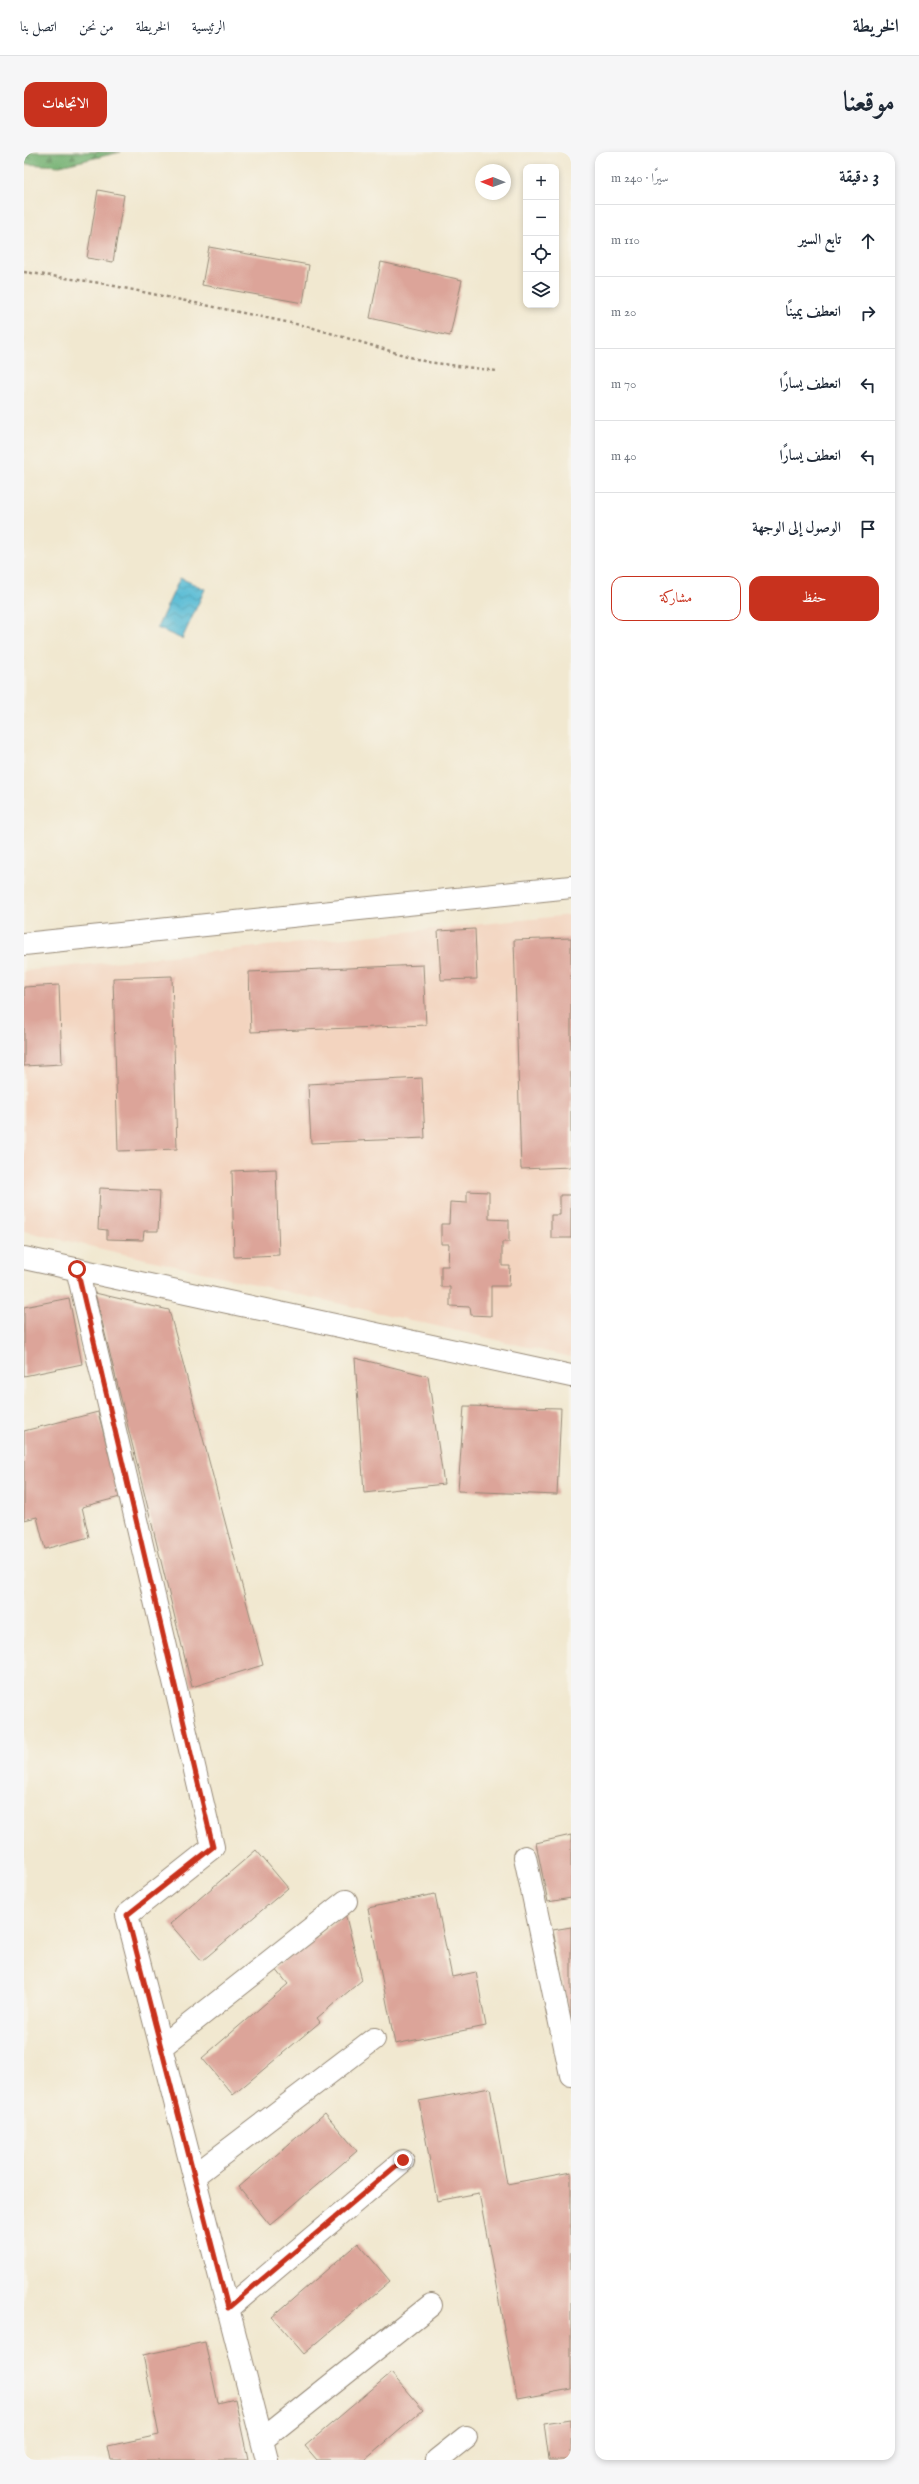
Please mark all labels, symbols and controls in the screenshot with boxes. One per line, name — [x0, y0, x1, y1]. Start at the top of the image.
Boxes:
text: الخريطة — [853, 15, 899, 39]
text: اتصل بنا — [20, 18, 57, 36]
text: من نحن — [79, 18, 114, 36]
text: الخريطة — [136, 18, 170, 36]
text: الرئيسية — [192, 18, 225, 36]
button: الاتجاهات — [24, 82, 107, 127]
text: موقعنا — [843, 86, 895, 121]
north arrow — [475, 164, 511, 200]
map controls — [523, 164, 559, 308]
button: + — [523, 164, 559, 200]
text: 3 دقيقة — [839, 167, 879, 188]
text: سيرًا · 240 m — [611, 170, 669, 187]
button: − — [523, 200, 559, 236]
text: تابع السير — [799, 230, 841, 249]
icon: ahead — [857, 230, 879, 252]
text: 110 m — [611, 232, 640, 249]
button: locate — [523, 236, 559, 272]
button: layers — [523, 272, 559, 308]
text: انعطف يمينًا — [785, 302, 841, 321]
icon: right — [857, 302, 879, 324]
text: 20 m — [611, 304, 636, 321]
text: انعطف يسارًا — [779, 374, 841, 393]
icon: left — [857, 374, 879, 396]
text: 70 m — [611, 376, 636, 393]
text: انعطف يسارًا — [779, 446, 841, 465]
icon: left — [857, 446, 879, 468]
text: 40 m — [611, 448, 637, 465]
text: الوصول إلى الوجهة — [752, 518, 841, 537]
icon: arrive — [857, 518, 879, 540]
button: مشاركة — [611, 576, 741, 621]
button: حفظ — [749, 576, 879, 621]
route start — [68, 1260, 86, 1278]
route end — [394, 2151, 412, 2169]

